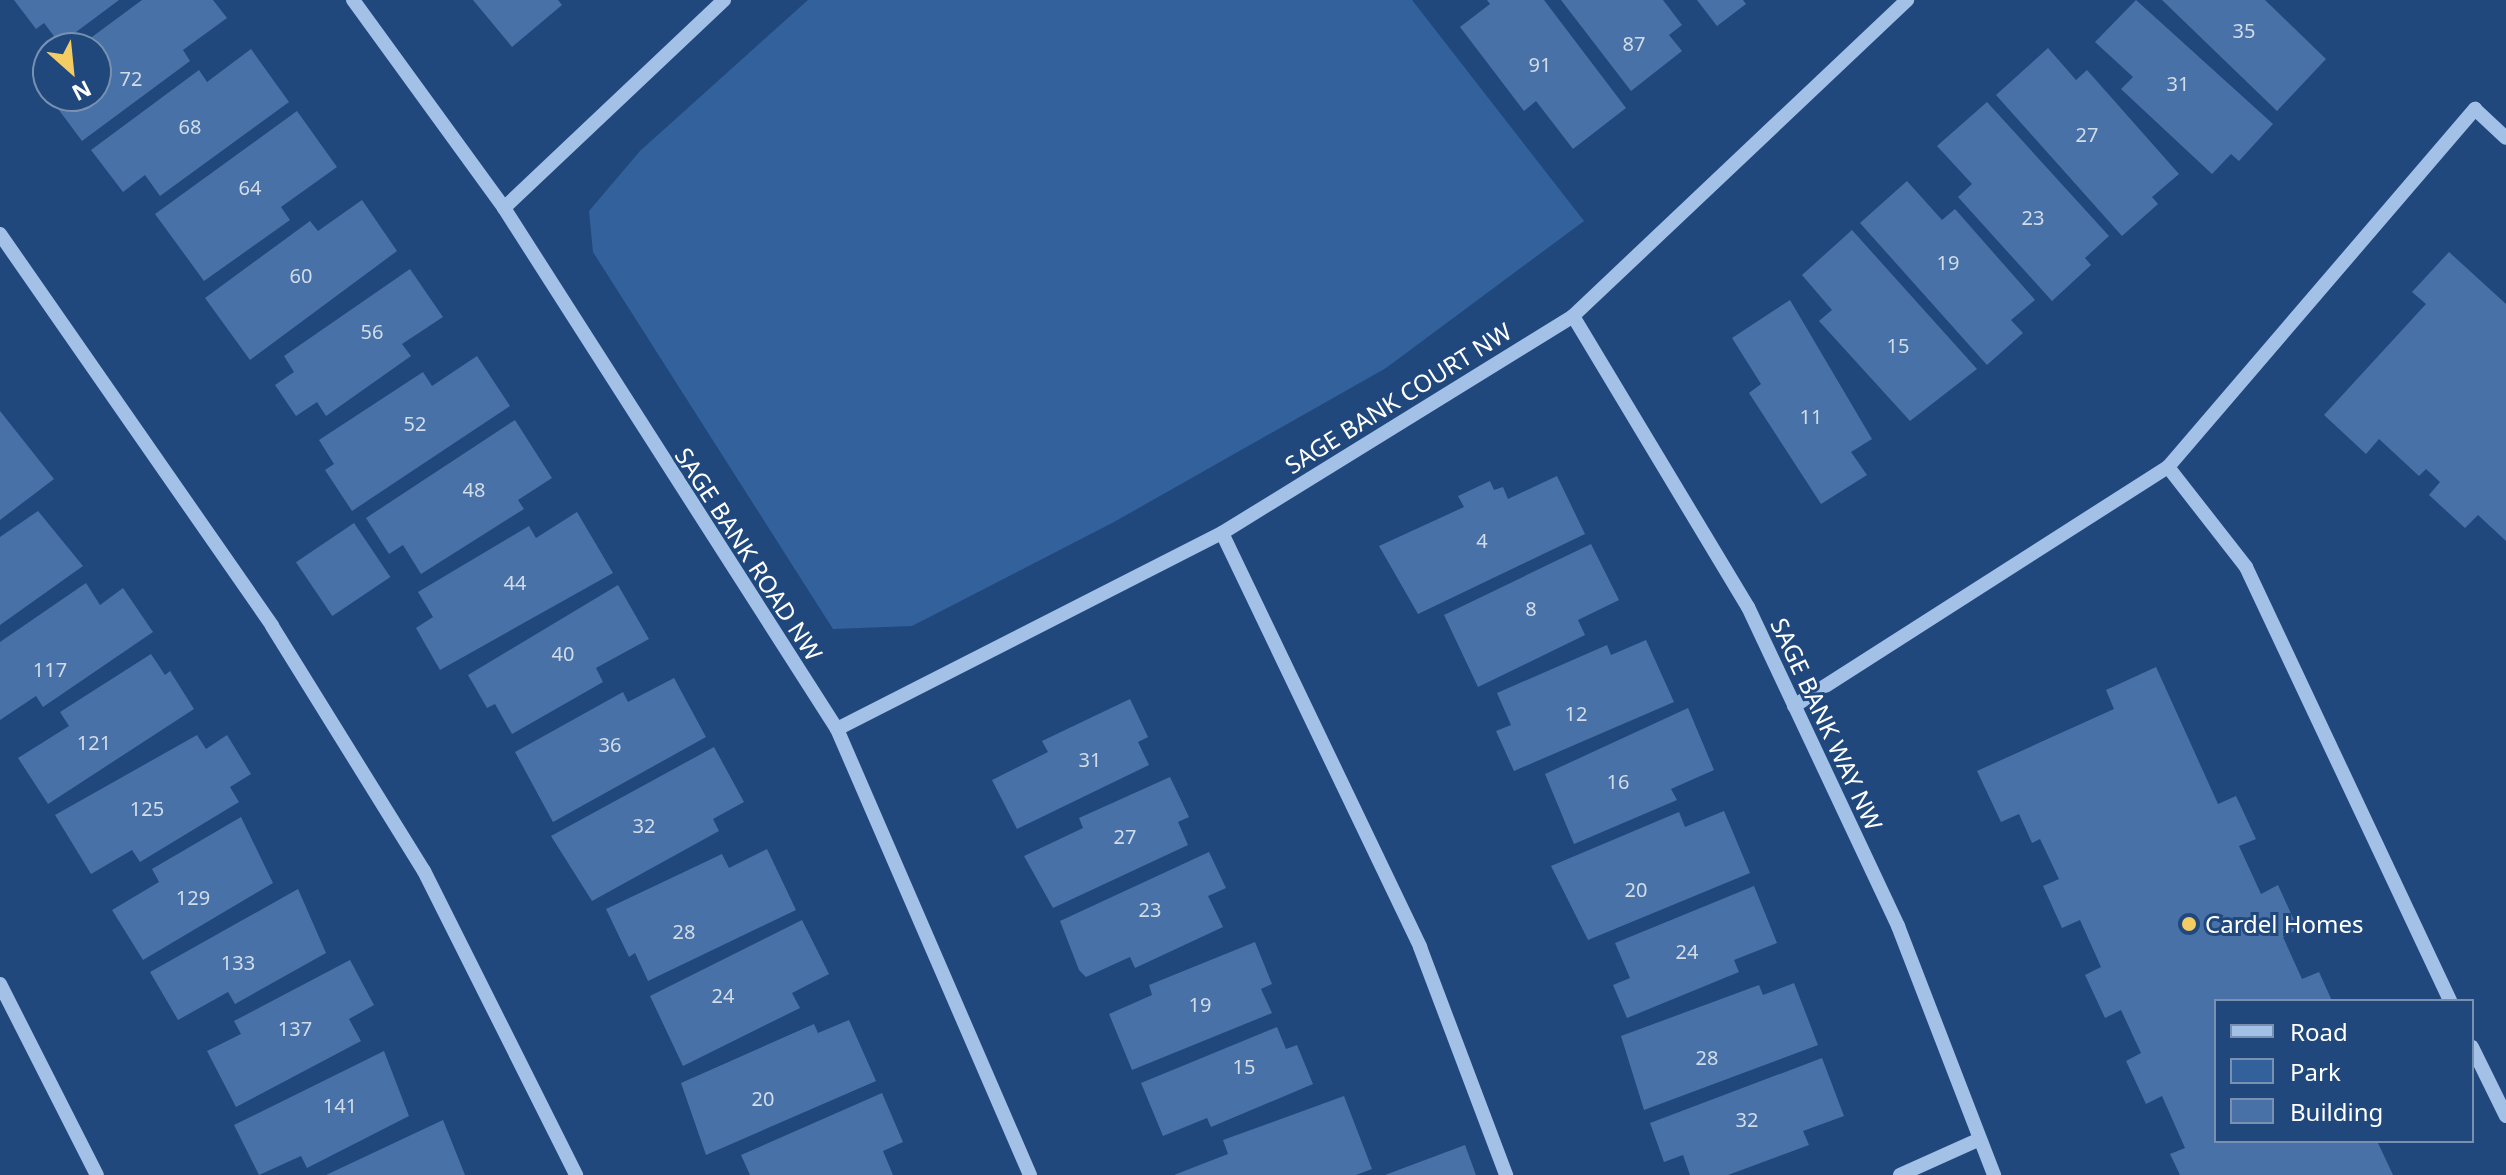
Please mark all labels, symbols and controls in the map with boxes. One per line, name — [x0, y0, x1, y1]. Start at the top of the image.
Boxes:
house number: 35 — [2233, 18, 2255, 42]
house number: 87 — [1623, 31, 1645, 55]
north arrow — [32, 32, 112, 112]
house number: 91 — [1529, 52, 1551, 76]
house number: 72 — [120, 66, 142, 90]
house number: 31 — [2167, 71, 2189, 95]
text: N — [67, 74, 97, 109]
house number: 68 — [179, 114, 201, 138]
house number: 27 — [2076, 122, 2098, 146]
house number: 64 — [239, 175, 261, 199]
house number: 23 — [2022, 205, 2044, 229]
house number: 19 — [1937, 250, 1959, 274]
house number: 60 — [290, 263, 312, 287]
street label: SAGE BANK COURT NW — [1280, 317, 1516, 479]
house number: 56 — [361, 319, 383, 343]
house number: 15 — [1887, 333, 1909, 357]
house number: 11 — [1800, 404, 1822, 428]
house number: 52 — [404, 411, 426, 435]
street label: SAGE BANK ROAD NW — [669, 442, 829, 666]
house number: 48 — [463, 477, 485, 501]
house number: 4 — [1476, 528, 1488, 552]
house number: 44 — [504, 570, 526, 594]
house number: 8 — [1525, 596, 1537, 620]
street label: SAGE BANK WAY NW — [1765, 613, 1889, 835]
house number: 40 — [552, 641, 574, 665]
house number: 117 — [33, 657, 67, 681]
house number: 12 — [1565, 701, 1587, 725]
house number: 121 — [77, 730, 111, 754]
house number: 36 — [599, 732, 621, 756]
house number: 31 — [1079, 747, 1101, 771]
house number: 16 — [1607, 769, 1629, 793]
house number: 125 — [130, 796, 164, 820]
house number: 32 — [633, 813, 655, 837]
house number: 27 — [1114, 824, 1136, 848]
house number: 20 — [1625, 877, 1647, 901]
house number: 129 — [176, 885, 210, 909]
house number: 23 — [1139, 897, 1161, 921]
place label: Cardel Homes — [2205, 910, 2364, 938]
marker: Cardel Homes — [2180, 915, 2198, 933]
house number: 28 — [673, 919, 695, 943]
house number: 24 — [1676, 939, 1698, 963]
house number: 133 — [221, 950, 255, 974]
house number: 24 — [712, 983, 734, 1007]
house number: 19 — [1189, 992, 1211, 1016]
legend — [2214, 999, 2474, 1143]
text: Road — [2290, 1015, 2348, 1048]
house number: 137 — [278, 1016, 312, 1040]
house number: 28 — [1696, 1045, 1718, 1069]
house number: 15 — [1233, 1054, 1255, 1078]
text: Park — [2290, 1055, 2341, 1088]
house number: 20 — [752, 1086, 774, 1110]
house number: 141 — [323, 1093, 357, 1117]
text: Building — [2290, 1095, 2383, 1128]
house number: 32 — [1736, 1107, 1758, 1131]

